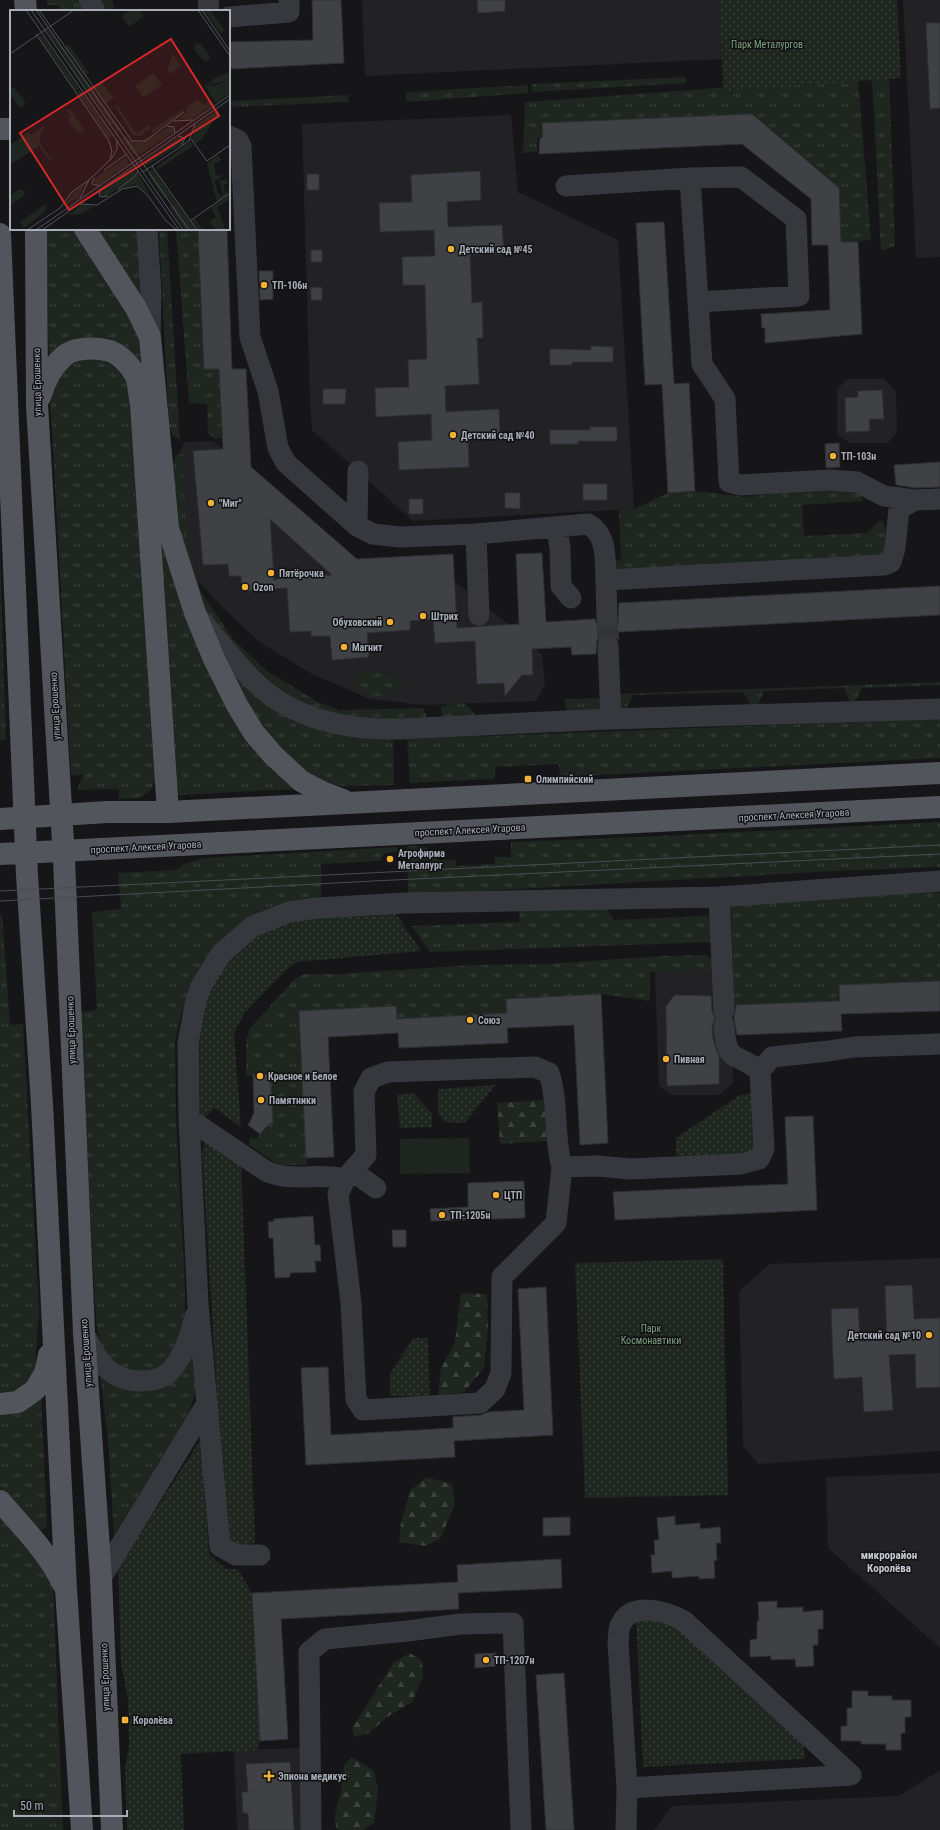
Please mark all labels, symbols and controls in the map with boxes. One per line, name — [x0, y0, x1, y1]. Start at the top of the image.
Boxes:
inset map — [10, 10, 230, 230]
park label: Парк Металургов — [731, 39, 803, 50]
marker: Детский сад №45 — [446, 244, 456, 254]
place label: Детский сад №45 — [459, 244, 533, 255]
marker: ТП-106н — [259, 280, 269, 290]
place label: ТП-106н — [272, 280, 307, 291]
street label: улица Ерошенко — [31, 348, 43, 416]
marker: Детский сад №40 — [448, 430, 458, 440]
place label: Детский сад №40 — [461, 430, 535, 441]
marker: ТП-103н — [828, 451, 838, 461]
place label: ТП-103н — [841, 451, 876, 462]
marker: "Миг" — [206, 498, 216, 508]
place label: "Миг" — [219, 498, 242, 509]
marker: Пятёрочка — [266, 568, 276, 578]
place label: Пятёрочка — [279, 568, 324, 579]
marker: Ozon — [240, 582, 250, 592]
place label: Ozon — [253, 582, 273, 593]
marker: Штрих — [418, 611, 428, 621]
place label: Штрих — [431, 611, 459, 622]
place label: Обуховский — [333, 617, 382, 628]
marker: Обуховский — [385, 617, 395, 627]
marker: Магнит — [339, 642, 349, 652]
place label: Магнит — [352, 642, 383, 653]
street label: улица Ерошенко — [48, 672, 62, 740]
marker: Олимпийский — [523, 774, 533, 784]
place label: Олимпийский — [536, 774, 593, 785]
street label: проспект Алексея Угарова — [738, 807, 850, 823]
street label: проспект Алексея Угарова — [414, 822, 526, 838]
street label: проспект Алексея Угарова — [90, 839, 202, 855]
place label: Агрофирма Металлург — [398, 848, 445, 871]
marker: Агрофирма Металлург — [385, 854, 395, 864]
street label: улица Ерошенко — [64, 996, 78, 1064]
marker: Союз — [465, 1015, 475, 1025]
place label: Союз — [478, 1015, 501, 1026]
marker: Пивная — [661, 1054, 671, 1064]
place label: Пивная — [674, 1054, 705, 1065]
marker: Красное и Белое — [255, 1071, 265, 1081]
place label: Красное и Белое — [268, 1071, 337, 1082]
marker: Памятники — [256, 1095, 266, 1105]
place label: Памятники — [269, 1095, 316, 1106]
marker: ЦТП — [491, 1190, 501, 1200]
place label: ЦТП — [504, 1190, 522, 1201]
marker: ТП-1205н — [437, 1210, 447, 1220]
place label: ТП-1205н — [450, 1210, 490, 1221]
street label: улица Ерошенко — [78, 1319, 94, 1387]
park label: Парк Космонавтики — [621, 1323, 681, 1346]
place label: Детский сад №10 — [847, 1330, 921, 1341]
marker: Детский сад №10 — [924, 1330, 934, 1340]
district label: микрорайон Королёва — [861, 1549, 917, 1575]
street label: улица Ерошенко — [98, 1643, 112, 1711]
marker: ТП-1207н — [481, 1655, 491, 1665]
place label: ТП-1207н — [494, 1655, 534, 1666]
marker: Королёва — [120, 1715, 130, 1725]
place label: Королёва — [133, 1715, 173, 1726]
marker: Эпиона медикус — [263, 1770, 275, 1782]
place label: Эпиона медикус — [278, 1771, 347, 1782]
scale bar — [14, 1792, 127, 1818]
text: 50 m — [20, 1799, 44, 1813]

